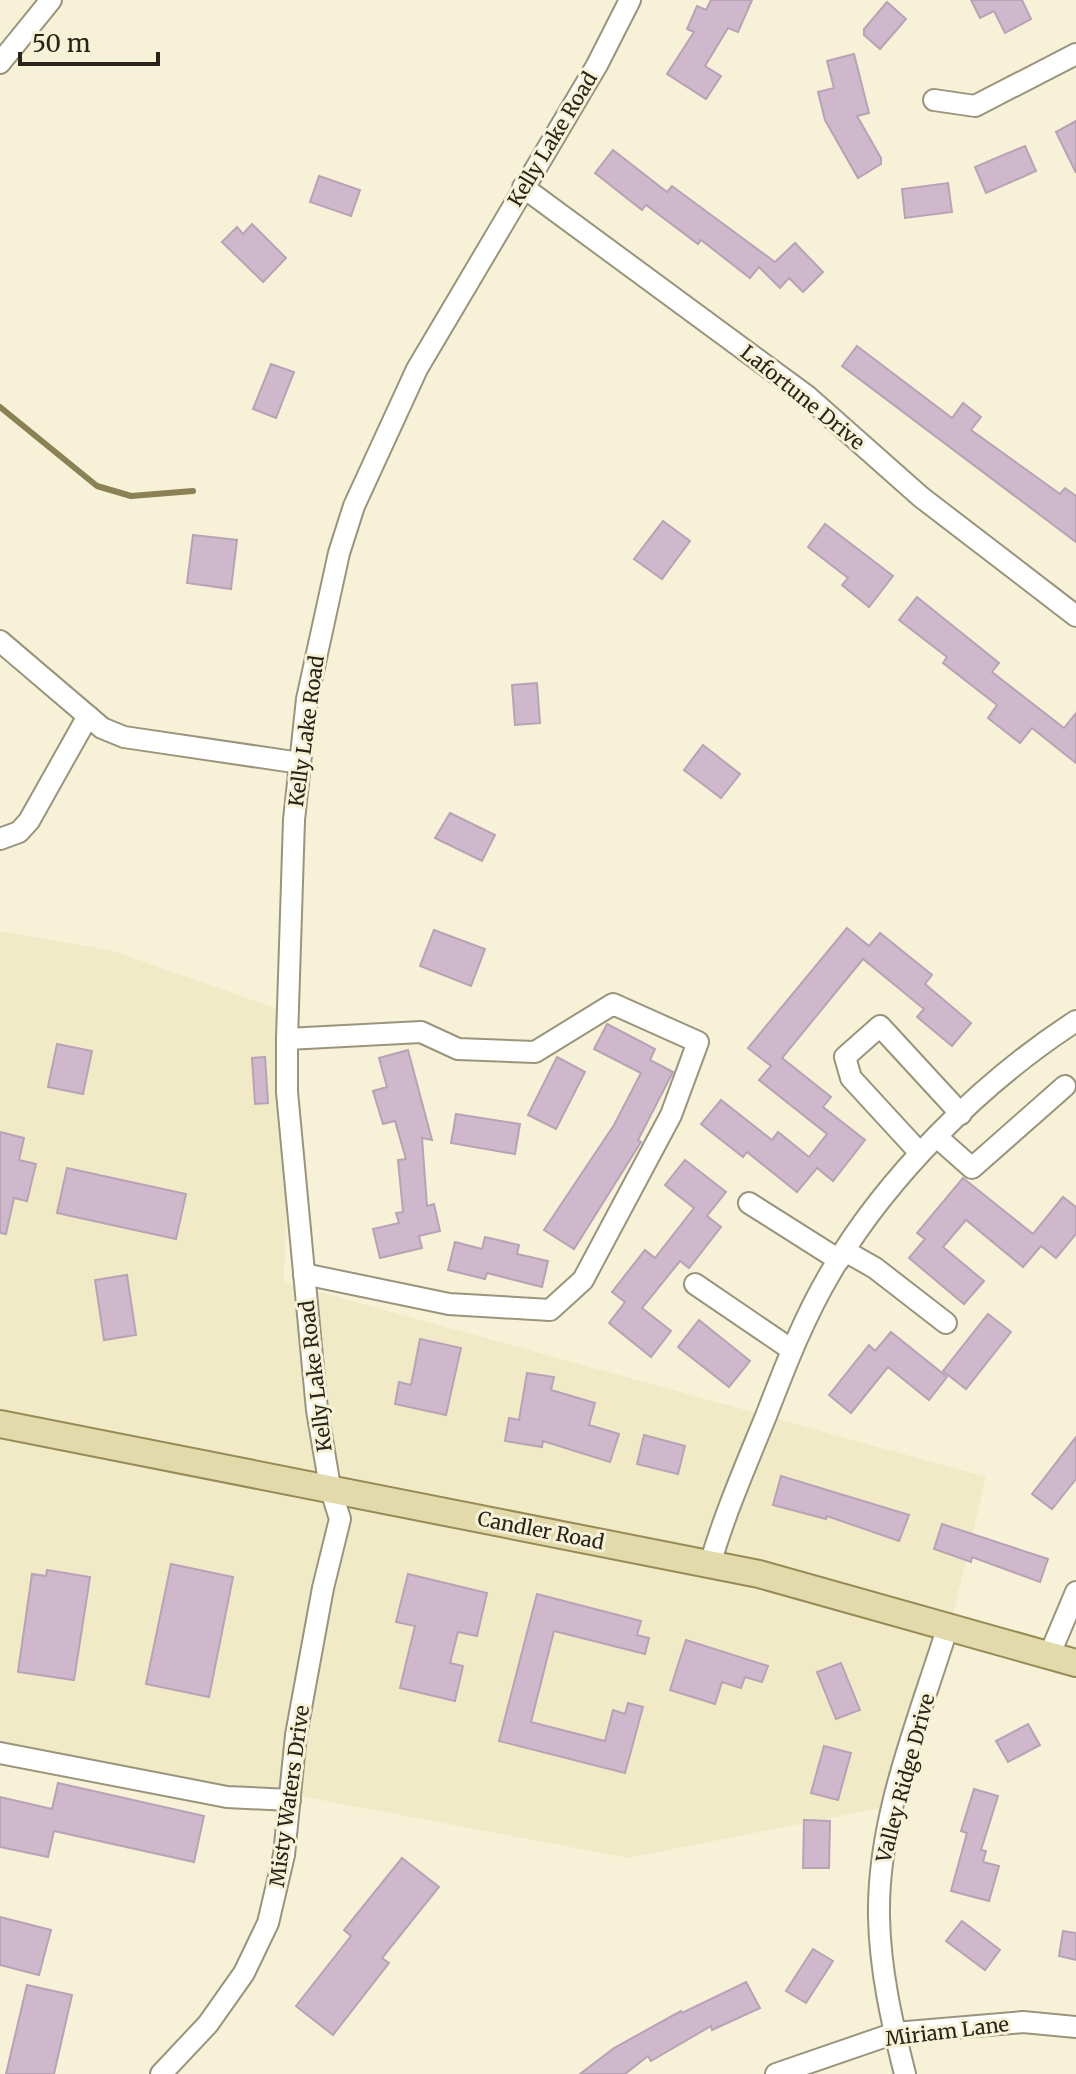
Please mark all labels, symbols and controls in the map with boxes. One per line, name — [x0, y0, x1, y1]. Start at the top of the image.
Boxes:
scale bar — [20, 16, 158, 66]
text: 50 m — [32, 28, 91, 59]
street label: Kelly Lake Road — [502, 67, 602, 211]
street label: Lafortune Drive — [736, 339, 870, 455]
street label: Kelly Lake Road — [283, 654, 329, 808]
street label: Kelly Lake Road — [293, 1299, 337, 1453]
street label: Candler Road — [476, 1505, 606, 1555]
street label: Valley Ridge Drive — [870, 1691, 940, 1866]
street label: Misty Waters Drive — [264, 1704, 314, 1888]
street label: Miriam Lane — [884, 2011, 1010, 2051]

